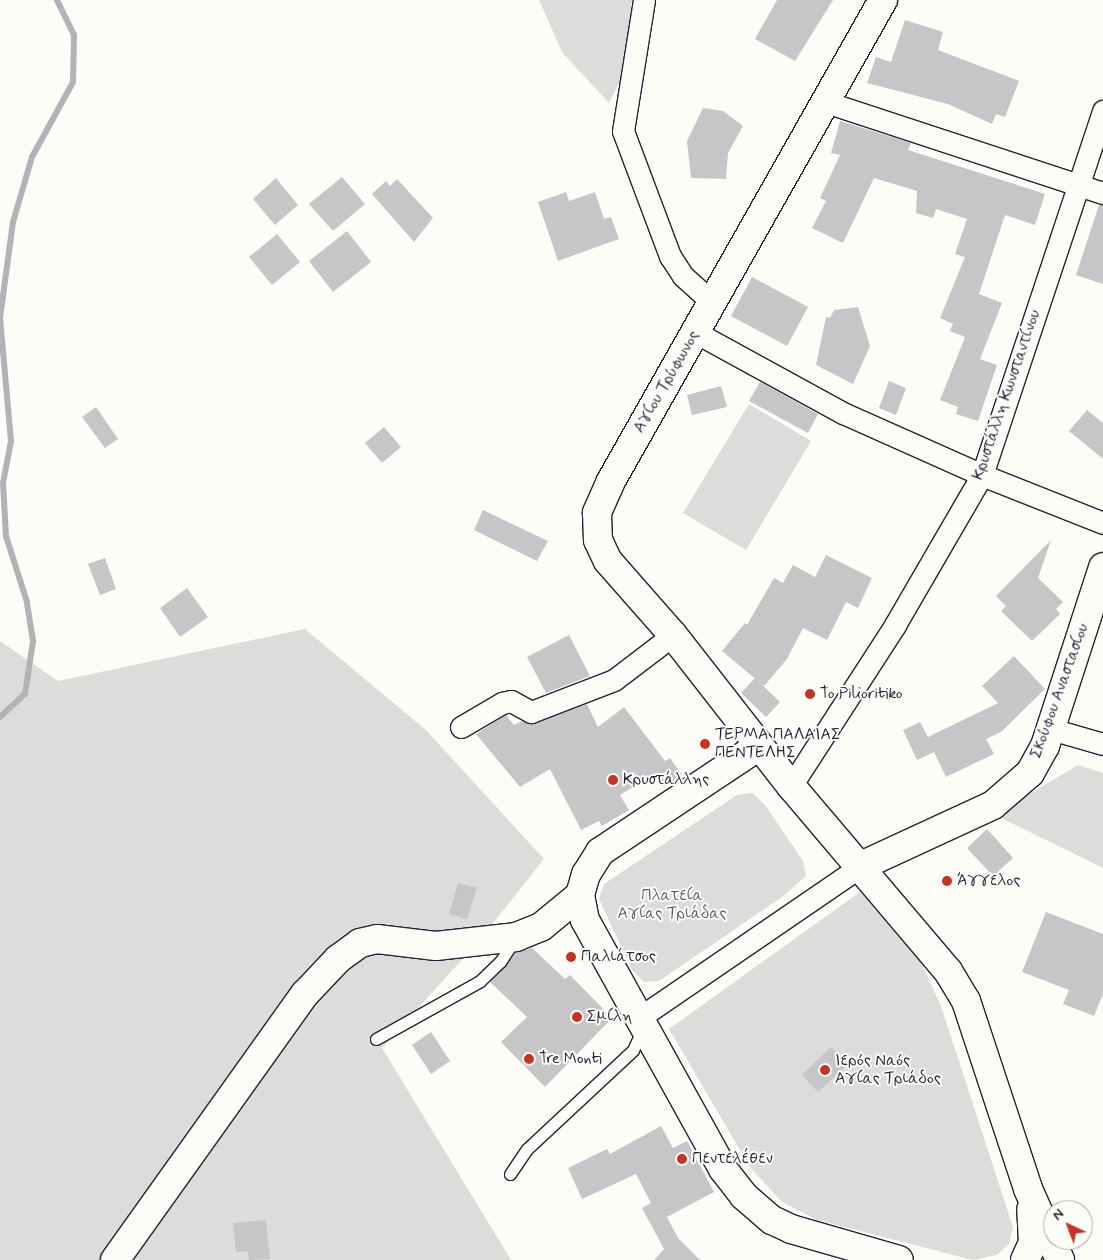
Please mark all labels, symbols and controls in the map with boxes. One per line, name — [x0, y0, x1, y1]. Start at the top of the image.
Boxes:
street label: Κρυστάλλη Κωνσταντίνου — [969, 307, 1045, 483]
street label: Αγίου Τρύφωνος — [630, 327, 704, 437]
street label: Σκούφου Αναστασίου — [1027, 621, 1093, 761]
place label: To Pilioritiko — [820, 684, 902, 704]
marker: To Pilioritiko — [804, 688, 816, 700]
place label: ΤΕΡΜΑ ΠΑΛΑΙΑΣ ΠΕΝΤΕΛΗΣ — [715, 725, 841, 763]
marker: ΤΕΡΜΑ ΠΑΛΑΙΑΣ ΠΕΝΤΕΛΗΣ — [699, 738, 711, 750]
place label: Κρυστάλλης — [623, 770, 709, 790]
marker: Κρυστάλλης — [607, 774, 619, 786]
place label: Άγγελος — [957, 871, 1021, 891]
marker: Άγγελος — [941, 875, 953, 887]
park label: Πλατεία Αγίας Τριάδας — [618, 886, 726, 924]
place label: Παλιάτσος — [581, 947, 656, 967]
marker: Παλιάτσος — [565, 951, 577, 963]
place label: Σμίλη — [587, 1007, 632, 1027]
marker: Σμίλη — [571, 1011, 583, 1023]
place label: Tre Monti — [539, 1049, 604, 1069]
place label: Ιερός Ναός Αγίας Τριάδος — [835, 1051, 941, 1089]
marker: Tre Monti — [523, 1053, 535, 1065]
marker: Ιερός Ναός Αγίας Τριάδος — [819, 1064, 831, 1076]
place label: Πεντελέθεν — [692, 1149, 773, 1169]
marker: Πεντελέθεν — [676, 1153, 688, 1165]
north arrow — [1043, 1200, 1093, 1250]
text: N — [1049, 1205, 1068, 1225]

